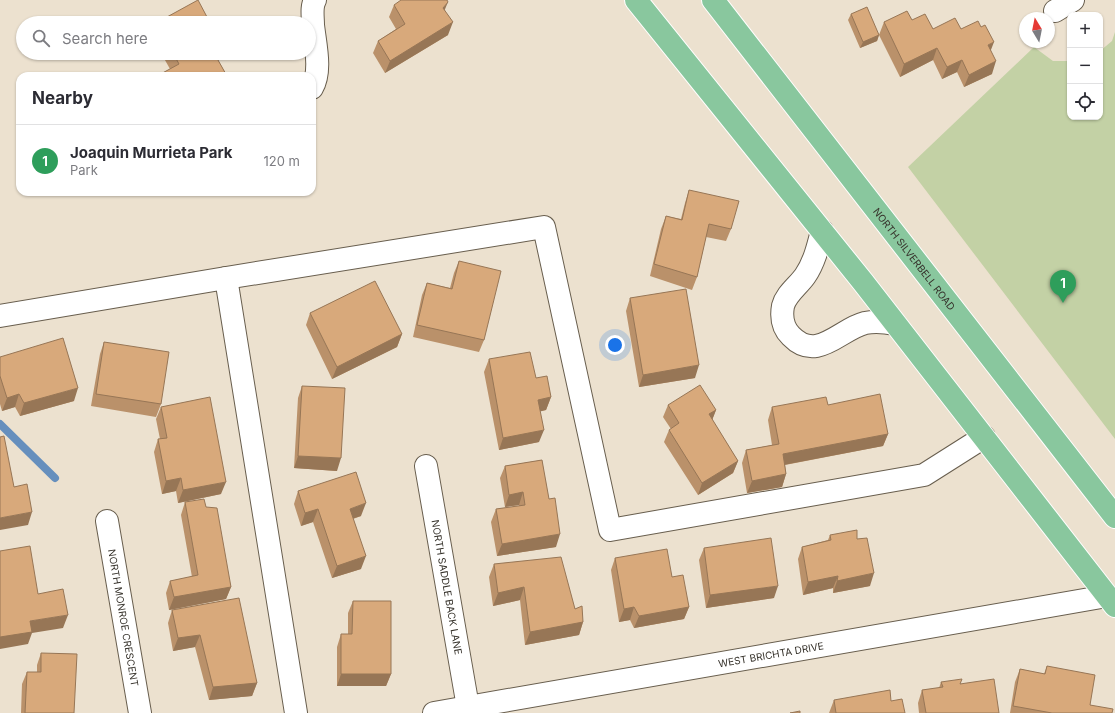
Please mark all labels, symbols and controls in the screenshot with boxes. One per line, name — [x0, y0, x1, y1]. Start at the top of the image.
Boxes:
north arrow — [1019, 12, 1055, 48]
map controls — [1067, 12, 1103, 120]
button: + — [1067, 12, 1103, 48]
search box — [16, 16, 316, 60]
icon: search — [30, 27, 52, 49]
text: Search here — [62, 29, 148, 48]
button: − — [1067, 48, 1103, 84]
button: locate — [1067, 84, 1103, 120]
text: Nearby — [32, 88, 93, 108]
text: Joaquin Murrieta Park — [70, 143, 232, 162]
text: 1 — [42, 153, 48, 169]
text: 120 m — [264, 153, 300, 169]
text: Park — [70, 162, 98, 178]
street label: NORTH SILVERBELL ROAD — [871, 205, 958, 312]
pin: 1 — [1050, 270, 1076, 303]
your location — [605, 335, 625, 355]
street label: NORTH SADDLE BACK LANE — [429, 519, 465, 656]
street label: NORTH MONROE CRESCENT — [106, 548, 141, 687]
street label: WEST BRICHTA DRIVE — [717, 639, 824, 669]

